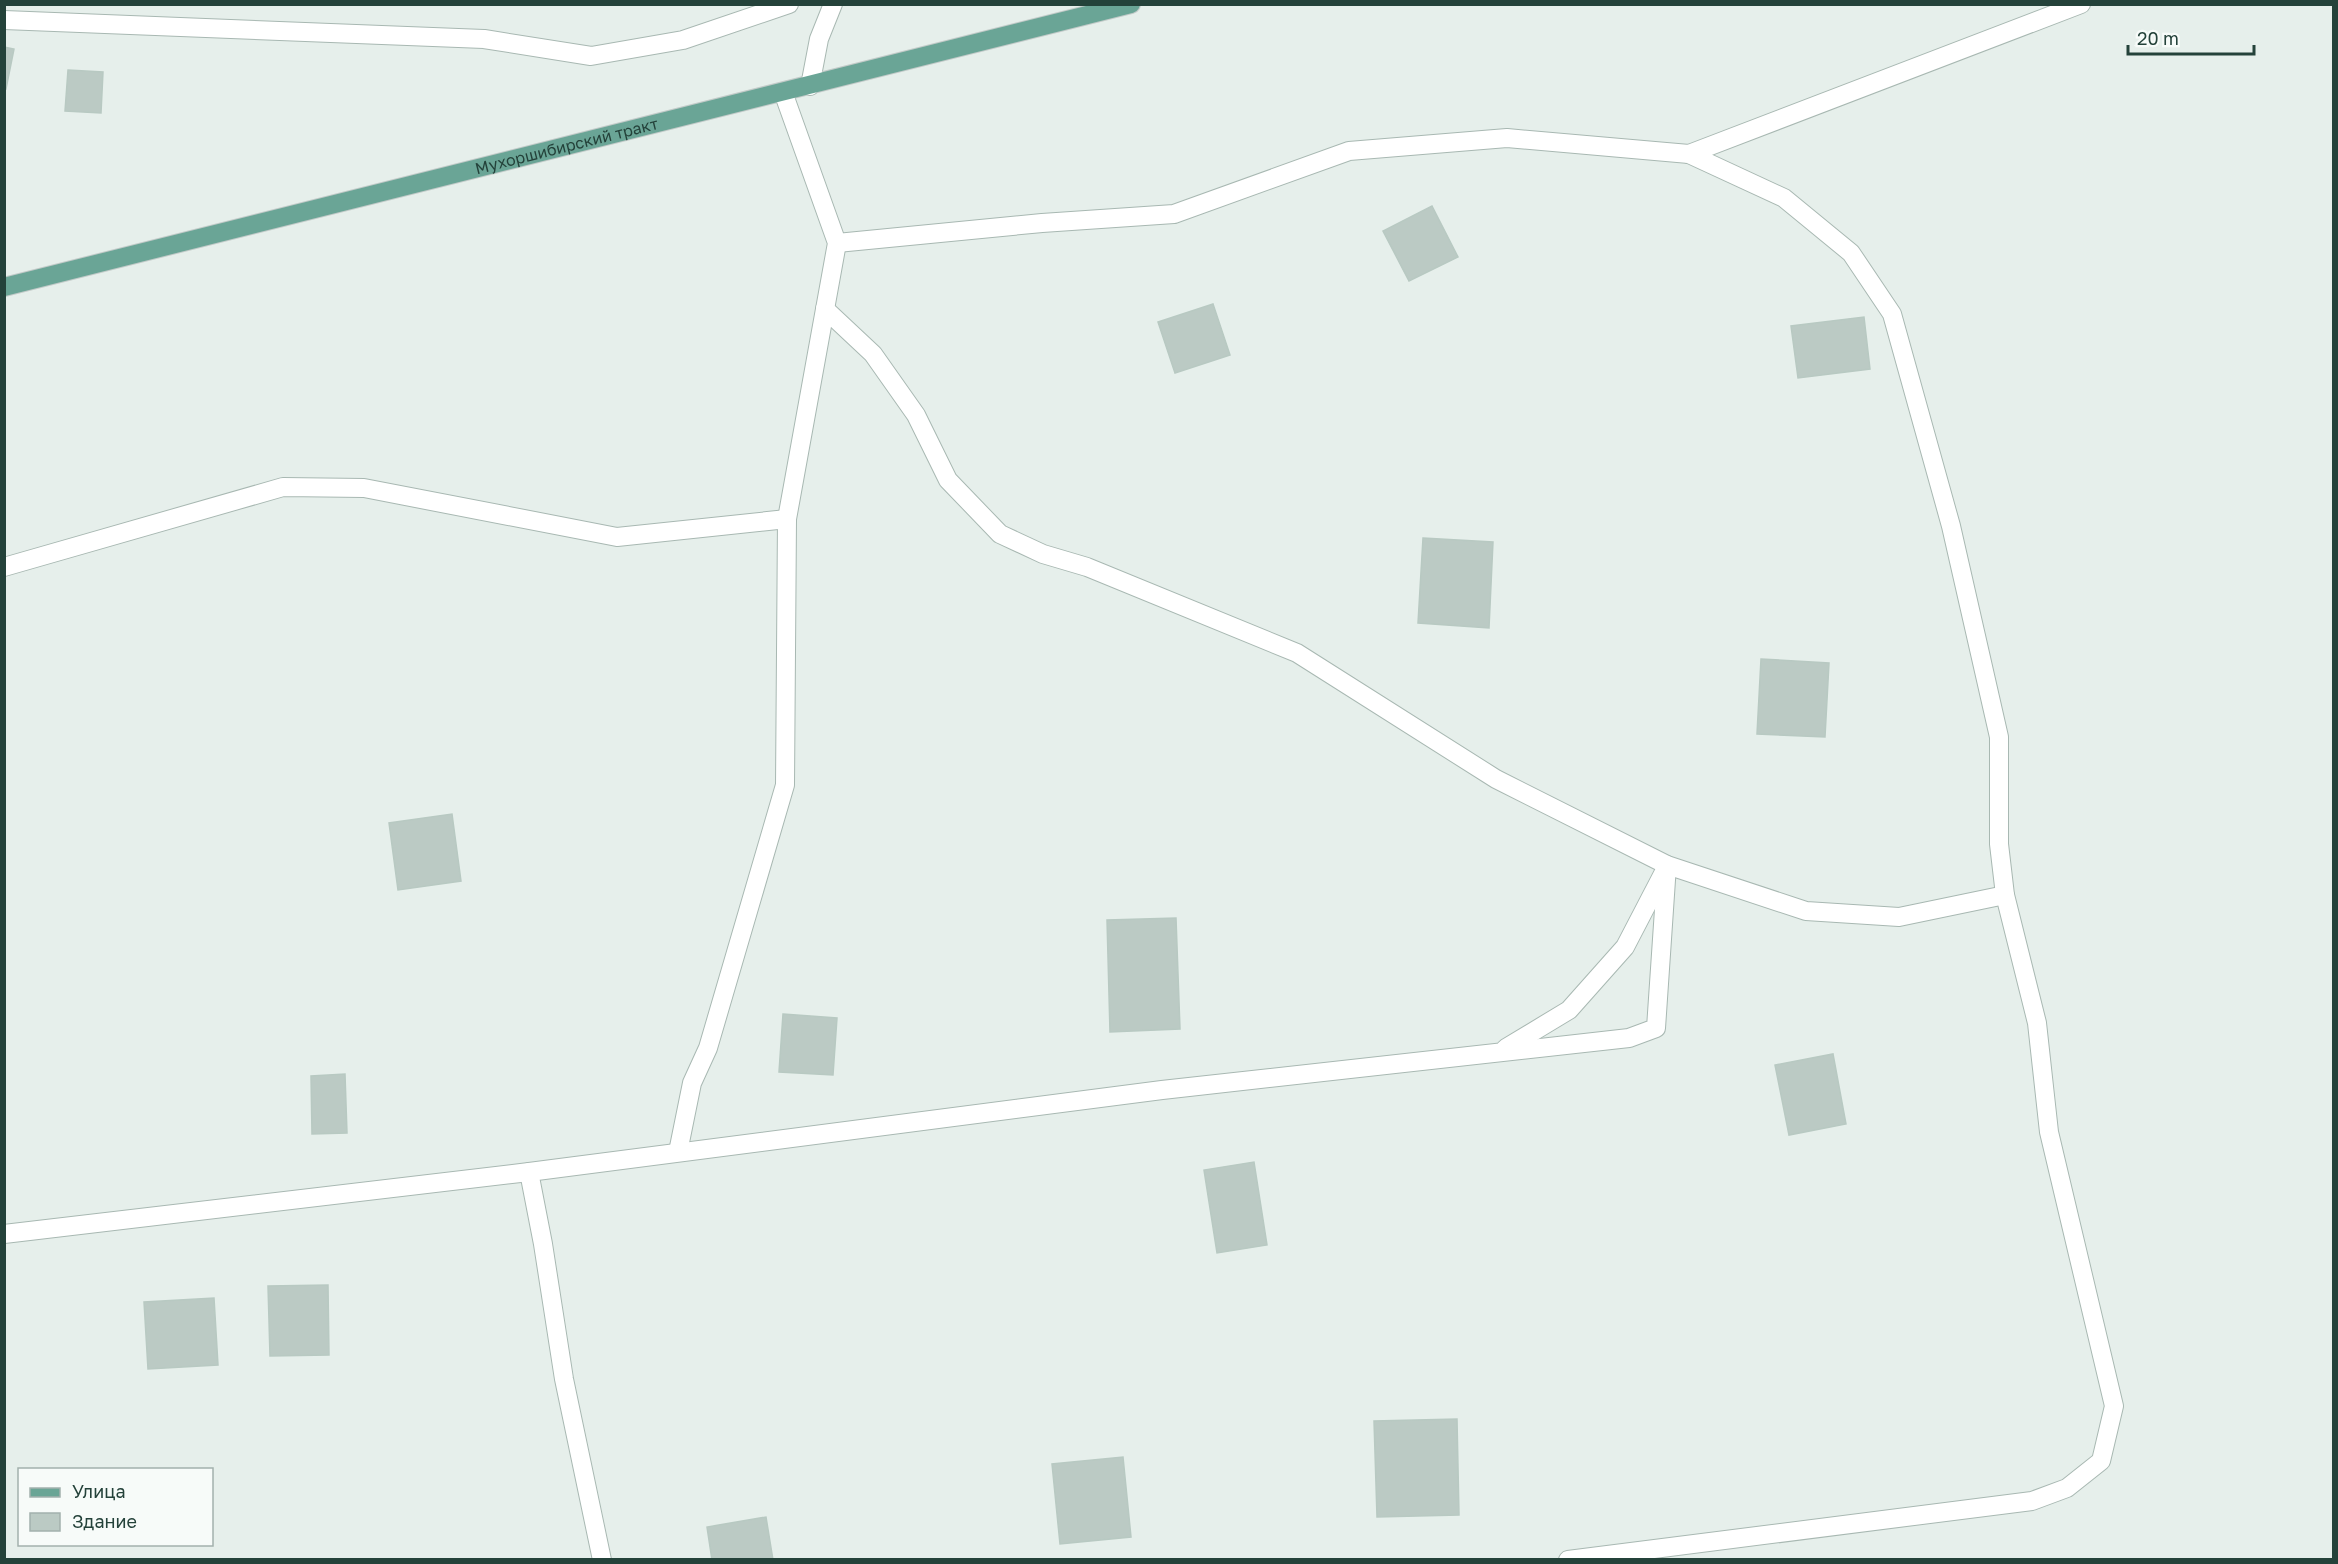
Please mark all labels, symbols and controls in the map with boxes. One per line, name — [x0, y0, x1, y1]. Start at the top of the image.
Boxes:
scale bar — [2128, 18, 2254, 56]
text: 20 m — [2137, 27, 2179, 49]
street label: Мухоршибирский тракт — [473, 113, 660, 178]
legend — [18, 1468, 213, 1546]
text: Улица — [72, 1480, 126, 1502]
text: Здание — [72, 1510, 137, 1532]

